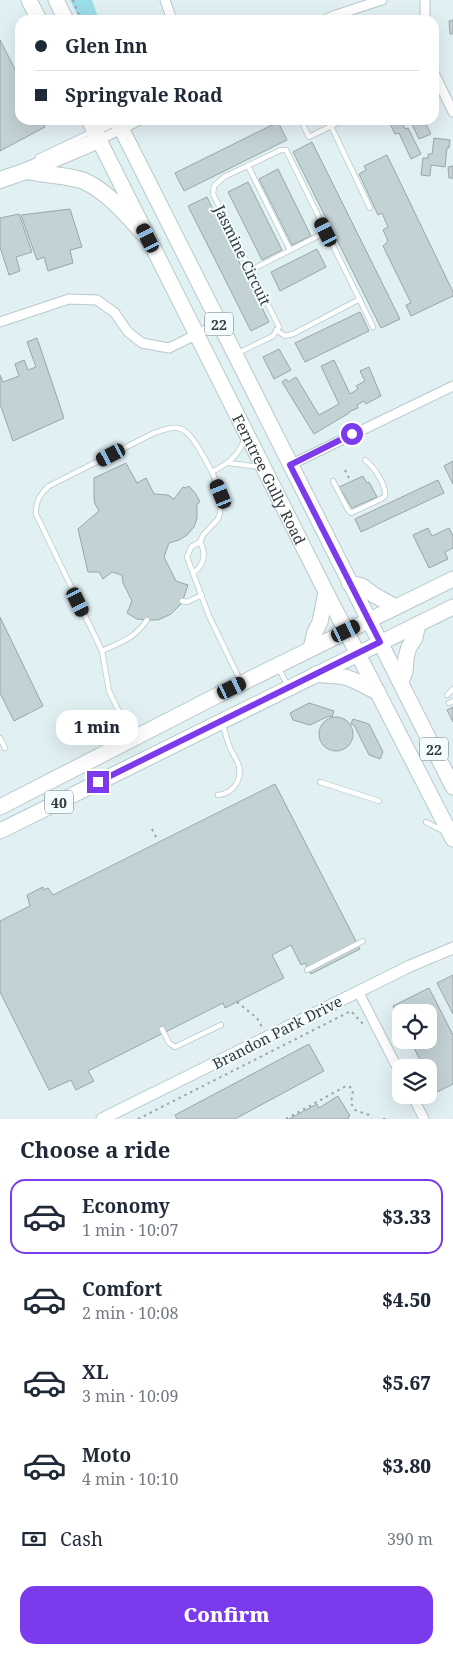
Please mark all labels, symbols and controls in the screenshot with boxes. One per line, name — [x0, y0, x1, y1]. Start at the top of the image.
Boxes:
text: Glen Inn — [65, 33, 148, 59]
text: Springvale Road — [65, 82, 223, 108]
street label: Jasmine Circuit — [210, 201, 276, 308]
car — [312, 215, 339, 249]
car — [134, 221, 161, 255]
road number: 22 — [205, 312, 233, 336]
street label: Ferntree Gully Road — [228, 411, 311, 548]
route start — [341, 423, 363, 445]
car — [94, 442, 127, 468]
car — [208, 477, 233, 511]
car — [64, 585, 91, 619]
car — [329, 618, 362, 644]
car — [215, 675, 248, 701]
callout: 1 min — [57, 710, 139, 744]
text: 1 min — [74, 716, 120, 738]
road number: 22 — [420, 738, 448, 761]
route end — [87, 771, 109, 793]
road number: 40 — [45, 790, 73, 814]
street label: Brandon Park Drive — [209, 991, 345, 1073]
map controls — [392, 1004, 437, 1104]
button: locate — [392, 1004, 437, 1049]
button: layers — [392, 1059, 437, 1104]
text: Choose a ride — [20, 1134, 170, 1164]
text: Economy — [82, 1193, 170, 1219]
icon: car — [22, 1194, 67, 1239]
text: $3.33 — [382, 1204, 431, 1230]
text: 1 min · 10:07 — [82, 1219, 178, 1241]
text: Comfort — [82, 1276, 162, 1302]
icon: car — [22, 1277, 67, 1322]
text: $4.50 — [382, 1287, 431, 1313]
text: 2 min · 10:08 — [82, 1302, 178, 1324]
text: XL — [82, 1359, 108, 1385]
icon: car — [22, 1360, 67, 1405]
text: $5.67 — [382, 1370, 431, 1396]
text: 3 min · 10:09 — [82, 1385, 178, 1407]
text: Moto — [82, 1442, 131, 1468]
icon: car — [22, 1443, 67, 1488]
text: $3.80 — [382, 1453, 431, 1479]
text: 4 min · 10:10 — [82, 1468, 178, 1490]
icon: cash — [20, 1525, 48, 1553]
text: Cash — [60, 1526, 103, 1552]
text: 390 m — [387, 1528, 433, 1550]
button: Confirm — [20, 1586, 433, 1644]

